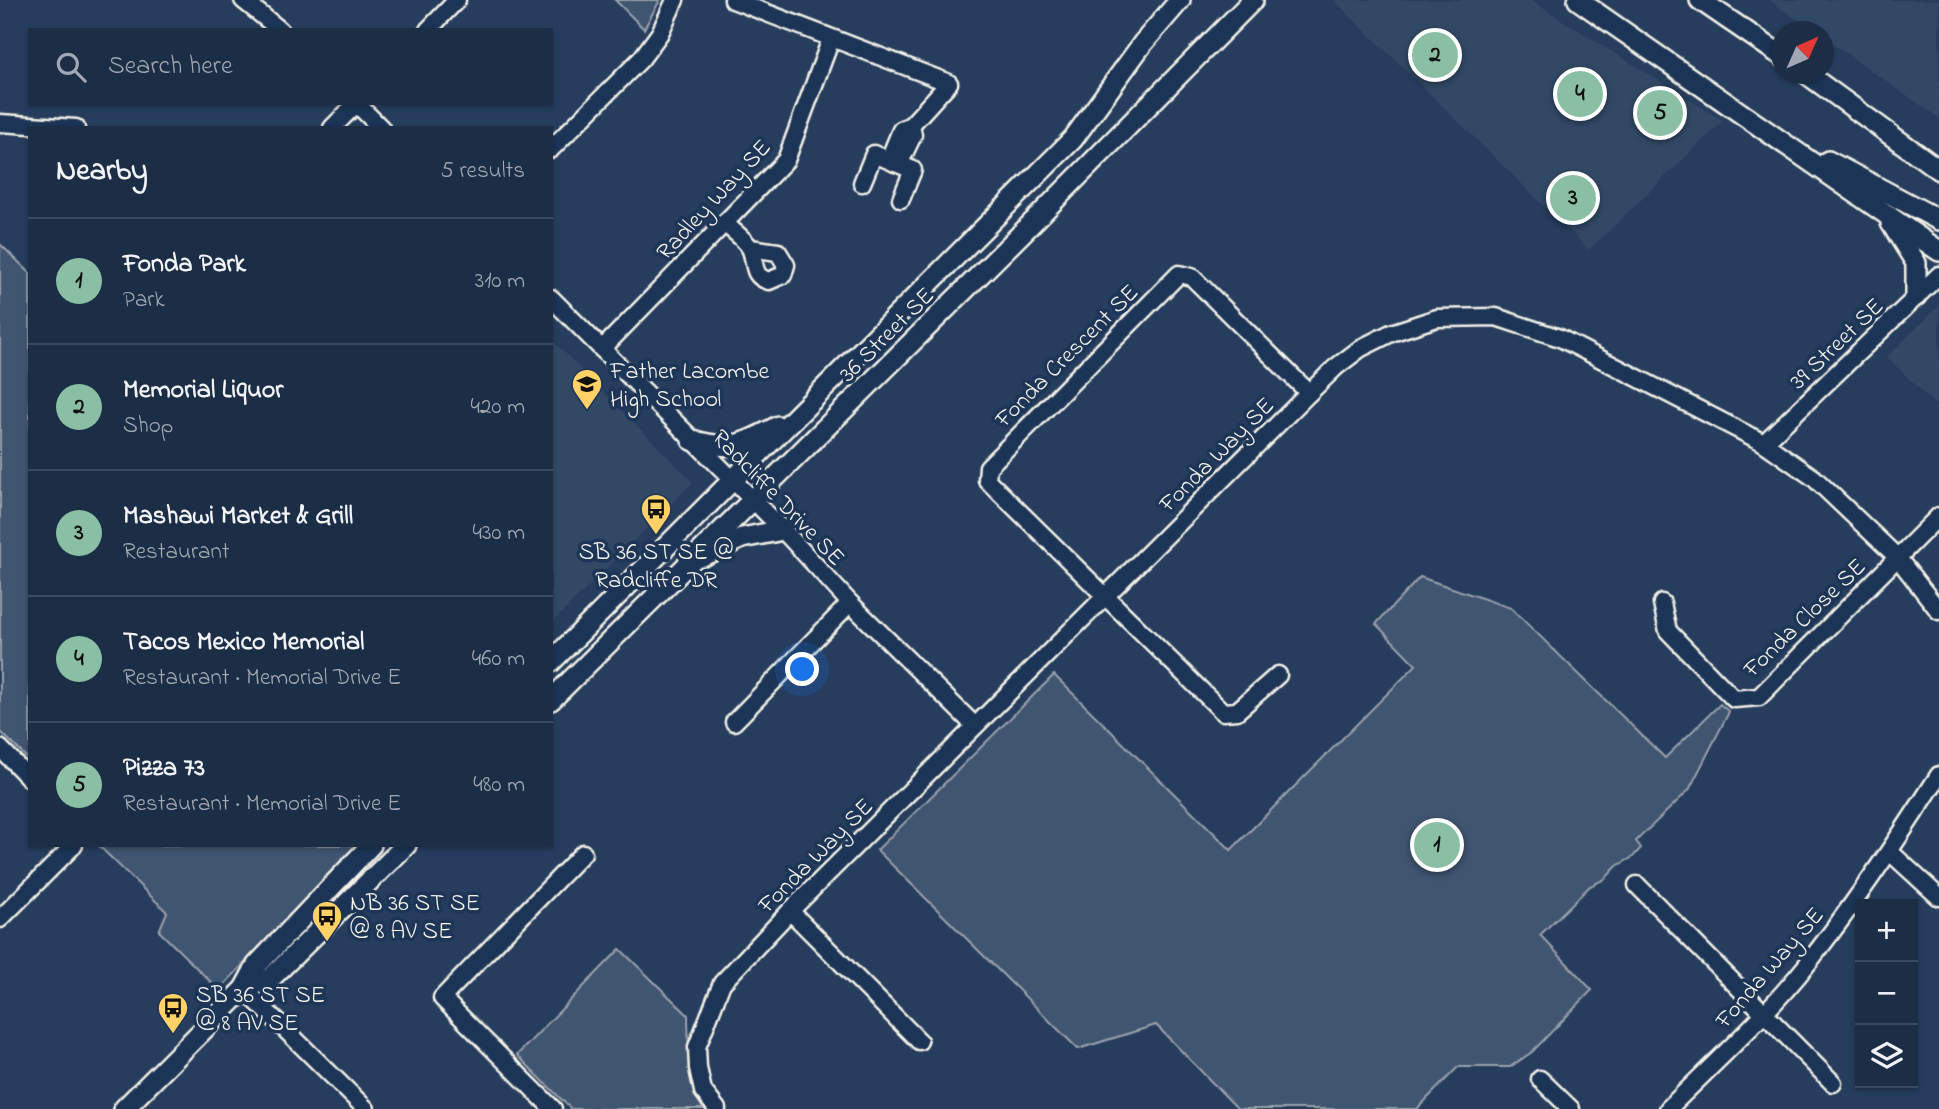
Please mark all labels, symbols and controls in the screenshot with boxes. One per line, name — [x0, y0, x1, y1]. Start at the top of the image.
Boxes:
north arrow — [1771, 21, 1834, 84]
search box — [28, 28, 553, 105]
pin: 2 — [1412, 29, 1458, 81]
icon: search — [52, 48, 90, 86]
text: Search here — [108, 48, 233, 86]
pin: 4 — [1557, 68, 1603, 120]
pin: 5 — [1637, 87, 1683, 139]
street label: Radley Way SE — [649, 132, 781, 270]
text: Nearby — [56, 150, 148, 194]
text: 5 results — [441, 155, 525, 188]
pin: 3 — [1550, 172, 1596, 224]
text: Fonda Park — [123, 246, 246, 284]
text: 1 — [75, 265, 83, 298]
text: 310 m — [475, 265, 525, 298]
street label: Fonda Crescent SE — [987, 277, 1148, 437]
street label: 36 Street SE — [832, 280, 944, 392]
text: Park — [123, 284, 165, 317]
street label: 39 Street SE — [1783, 291, 1893, 399]
place label: Father Lacombe High School — [609, 355, 769, 418]
school or university icon: Father Lacombe High School — [570, 367, 604, 411]
text: Memorial Liquor — [123, 372, 283, 410]
street label: Fonda Way SE — [1151, 390, 1284, 523]
text: 2 — [73, 391, 85, 424]
text: 420 m — [471, 391, 525, 424]
text: Shop — [123, 410, 173, 443]
street label: Radcliffe Drive SE — [703, 422, 852, 575]
bus stop icon: SB 36 ST SE @ Radcliffe DR — [639, 492, 673, 536]
text: Mashawi Market & Grill — [123, 498, 353, 536]
text: 3 — [74, 517, 84, 550]
text: 430 m — [472, 517, 525, 550]
text: Restaurant — [123, 536, 230, 569]
place label: SB 36 ST SE @ Radcliffe DR — [579, 536, 733, 599]
street label: Fonda Close SE — [1736, 551, 1875, 687]
text: Tacos Mexico Memorial — [123, 624, 364, 662]
text: 4 — [74, 643, 84, 676]
text: 460 m — [472, 643, 525, 676]
your location — [785, 652, 819, 686]
text: Restaurant · Memorial Drive E — [123, 662, 401, 695]
text: Pizza 73 — [123, 750, 205, 788]
text: 5 — [72, 769, 86, 802]
text: 480 m — [473, 769, 525, 802]
text: Restaurant · Memorial Drive E — [123, 788, 401, 821]
street label: Fonda Way SE — [750, 791, 883, 924]
pin: 1 — [1414, 819, 1460, 871]
place label: NB 36 ST SE @ 8 AV SE — [350, 887, 480, 950]
bus stop icon: NB 36 ST SE @ 8 AV SE — [310, 899, 344, 943]
map controls — [1855, 899, 1918, 1088]
button: + — [1855, 899, 1918, 962]
street label: Fonda Way SE — [1707, 900, 1834, 1039]
button: − — [1855, 962, 1918, 1025]
place label: SB 36 ST SE @ 8 AV SE — [196, 979, 325, 1042]
bus stop icon: SB 36 ST SE @ 8 AV SE — [156, 991, 190, 1035]
button: layers — [1855, 1025, 1918, 1088]

